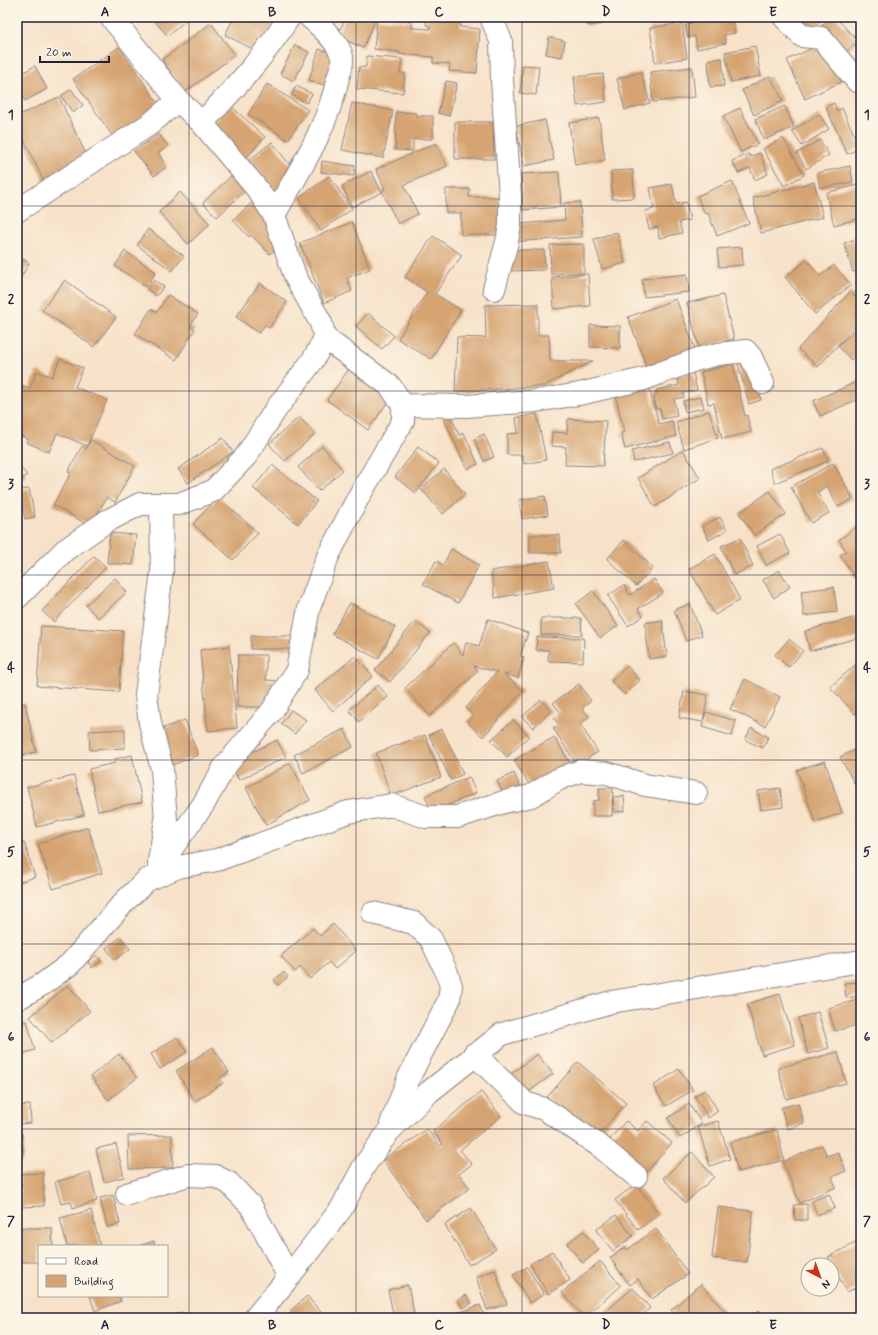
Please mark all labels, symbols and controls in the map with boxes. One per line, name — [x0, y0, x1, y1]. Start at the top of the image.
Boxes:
text: A — [101, 4, 109, 21]
text: B — [268, 4, 277, 21]
text: C — [434, 4, 444, 21]
text: D — [602, 4, 611, 21]
text: E — [769, 4, 777, 21]
scale bar — [40, 38, 109, 64]
text: 20 m — [46, 45, 72, 61]
text: 1 — [8, 107, 14, 124]
text: 1 — [864, 107, 870, 124]
text: 2 — [8, 291, 15, 308]
text: 2 — [864, 291, 871, 308]
text: 3 — [8, 476, 14, 493]
text: 3 — [864, 476, 870, 493]
text: 4 — [7, 660, 15, 677]
text: 4 — [863, 660, 871, 677]
text: 5 — [7, 844, 15, 861]
text: 5 — [863, 844, 871, 861]
text: 6 — [8, 1029, 15, 1046]
text: 6 — [864, 1029, 871, 1046]
text: 7 — [7, 1213, 15, 1230]
text: 7 — [863, 1213, 871, 1230]
legend — [38, 1245, 168, 1297]
text: Road — [74, 1254, 98, 1270]
north arrow — [800, 1257, 840, 1297]
text: Building — [74, 1274, 114, 1291]
text: N — [819, 1276, 833, 1291]
text: A — [101, 1317, 109, 1334]
text: B — [268, 1317, 277, 1334]
text: C — [434, 1317, 444, 1334]
text: D — [602, 1317, 611, 1334]
text: E — [769, 1317, 777, 1334]

